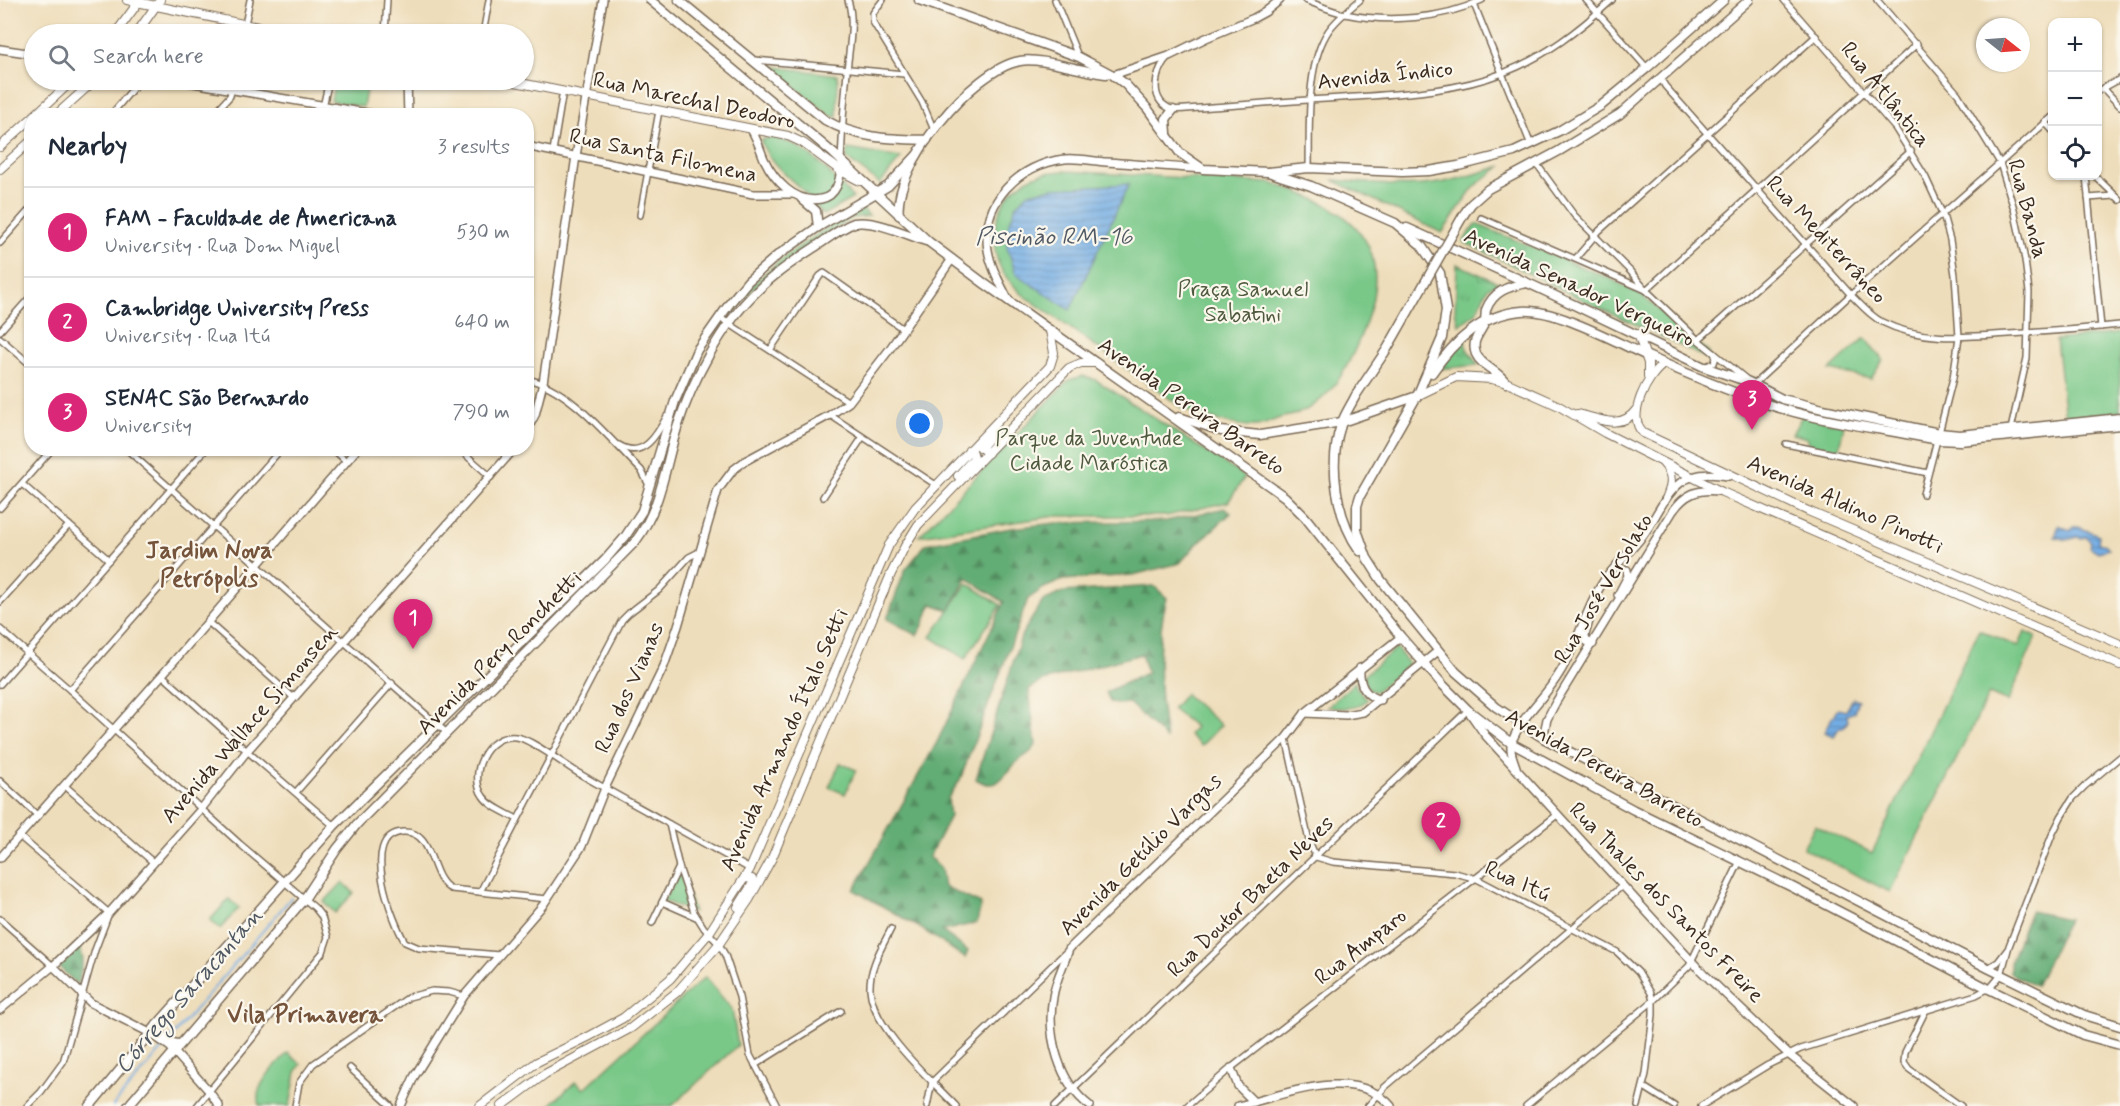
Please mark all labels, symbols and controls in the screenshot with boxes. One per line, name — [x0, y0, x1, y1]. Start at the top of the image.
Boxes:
north arrow — [1976, 18, 2030, 72]
map controls — [2048, 18, 2102, 180]
button: + — [2048, 18, 2102, 72]
search box — [24, 24, 534, 90]
street label: Rua Atlântica — [1834, 36, 1936, 154]
icon: search — [45, 41, 78, 74]
text: Search here — [93, 43, 204, 71]
street label: Avenida Índico — [1316, 54, 1454, 97]
street label: Rua Marechal Deodoro — [590, 66, 798, 136]
button: − — [2048, 72, 2102, 126]
street label: Rua Santa Filomena — [567, 122, 759, 190]
button: locate — [2048, 126, 2102, 180]
text: Nearby — [48, 130, 127, 164]
text: 3 results — [438, 134, 510, 161]
street label: Rua Banda — [2000, 156, 2054, 262]
street label: Rua Mediterrâneo — [1759, 170, 1893, 310]
text: FAM - Faculdade de Americana — [105, 205, 397, 233]
text: 1 — [63, 219, 72, 246]
text: 530 m — [456, 219, 510, 246]
water label: Piscinão RM-16 — [976, 222, 1133, 253]
street label: Avenida Senador Vergueiro — [1459, 222, 1699, 355]
text: University · Rua Dom Miguel — [105, 233, 340, 260]
park label: Praça Samuel Sabatini — [1177, 276, 1309, 329]
text: Cambridge University Press — [105, 295, 369, 323]
text: 2 — [63, 309, 72, 336]
text: 640 m — [454, 309, 510, 336]
text: University · Rua Itú — [105, 323, 270, 350]
street label: Avenida Pereira Barreto — [1092, 332, 1290, 482]
pin: 3 — [1732, 380, 1772, 430]
text: SENAC São Bernardo — [105, 385, 309, 413]
text: 3 — [63, 399, 72, 426]
text: 790 m — [453, 399, 510, 426]
your location — [905, 409, 934, 438]
text: University — [105, 413, 192, 440]
park label: Parque da Juventude Cidade Maróstica — [995, 425, 1183, 478]
street label: Avenida Aldino Pinotti — [1743, 449, 1947, 561]
street label: Rua José Versolato — [1548, 509, 1660, 669]
district label: Jardim Nova Petrópolis — [145, 536, 273, 595]
street label: Avenida Pery Ronchetti — [412, 565, 588, 741]
pin: 1 — [394, 600, 432, 649]
street label: Avenida Armando Ítalo Setti — [713, 604, 856, 876]
street label: Rua dos Vianas — [589, 618, 671, 758]
street label: Avenida Wallace Simonsen — [156, 619, 344, 829]
street label: Avenida Pereira Barreto — [1500, 703, 1708, 835]
street label: Avenida Getúlio Vargas — [1054, 768, 1230, 944]
street label: Rua Thales dos Santos Freire — [1563, 797, 1770, 1010]
pin: 2 — [1422, 802, 1460, 852]
street label: Rua Doutor Baeta Neves — [1162, 810, 1341, 984]
street label: Rua Itú — [1480, 855, 1554, 909]
water label: Córrego Saracantan — [108, 901, 272, 1082]
street label: Rua Amparo — [1309, 902, 1413, 992]
district label: Vila Primavera — [227, 1000, 383, 1031]

